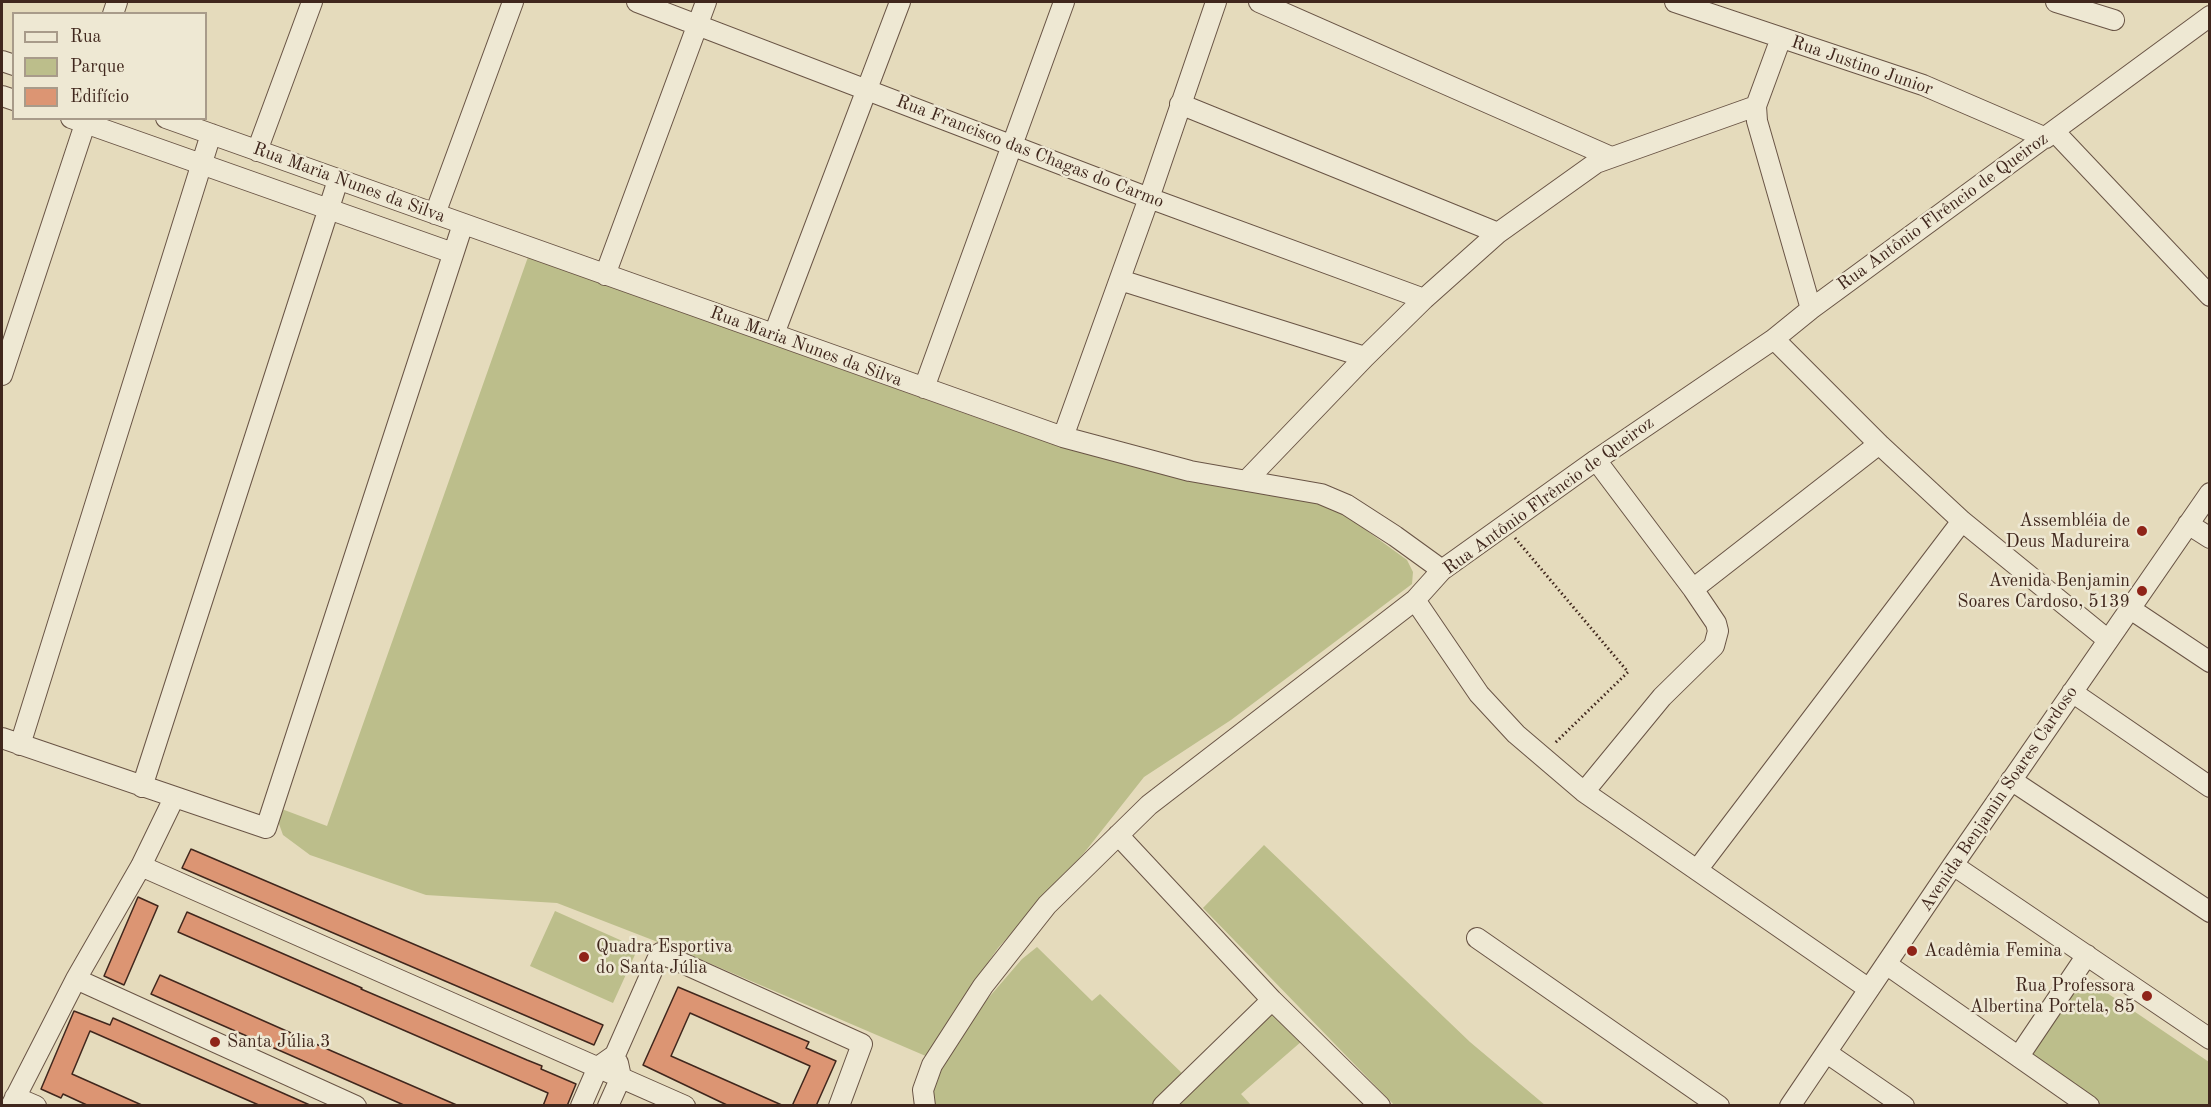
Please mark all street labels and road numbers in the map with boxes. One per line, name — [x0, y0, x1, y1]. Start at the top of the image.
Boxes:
street label: Rua Justino Junior — [1788, 32, 1936, 100]
street label: Rua Francisco das Chagas do Carmo — [893, 91, 1167, 213]
street label: Rua Antônio Flrêncio de Queiroz — [1833, 128, 2053, 296]
street label: Rua Maria Nunes da Silva — [250, 138, 448, 228]
street label: Rua Maria Nunes da Silva — [707, 302, 905, 392]
street label: Rua Antônio Flrêncio de Queiroz — [1439, 412, 1659, 580]
street label: Avenida Benjamin Soares Cardoso — [1915, 682, 2083, 916]

